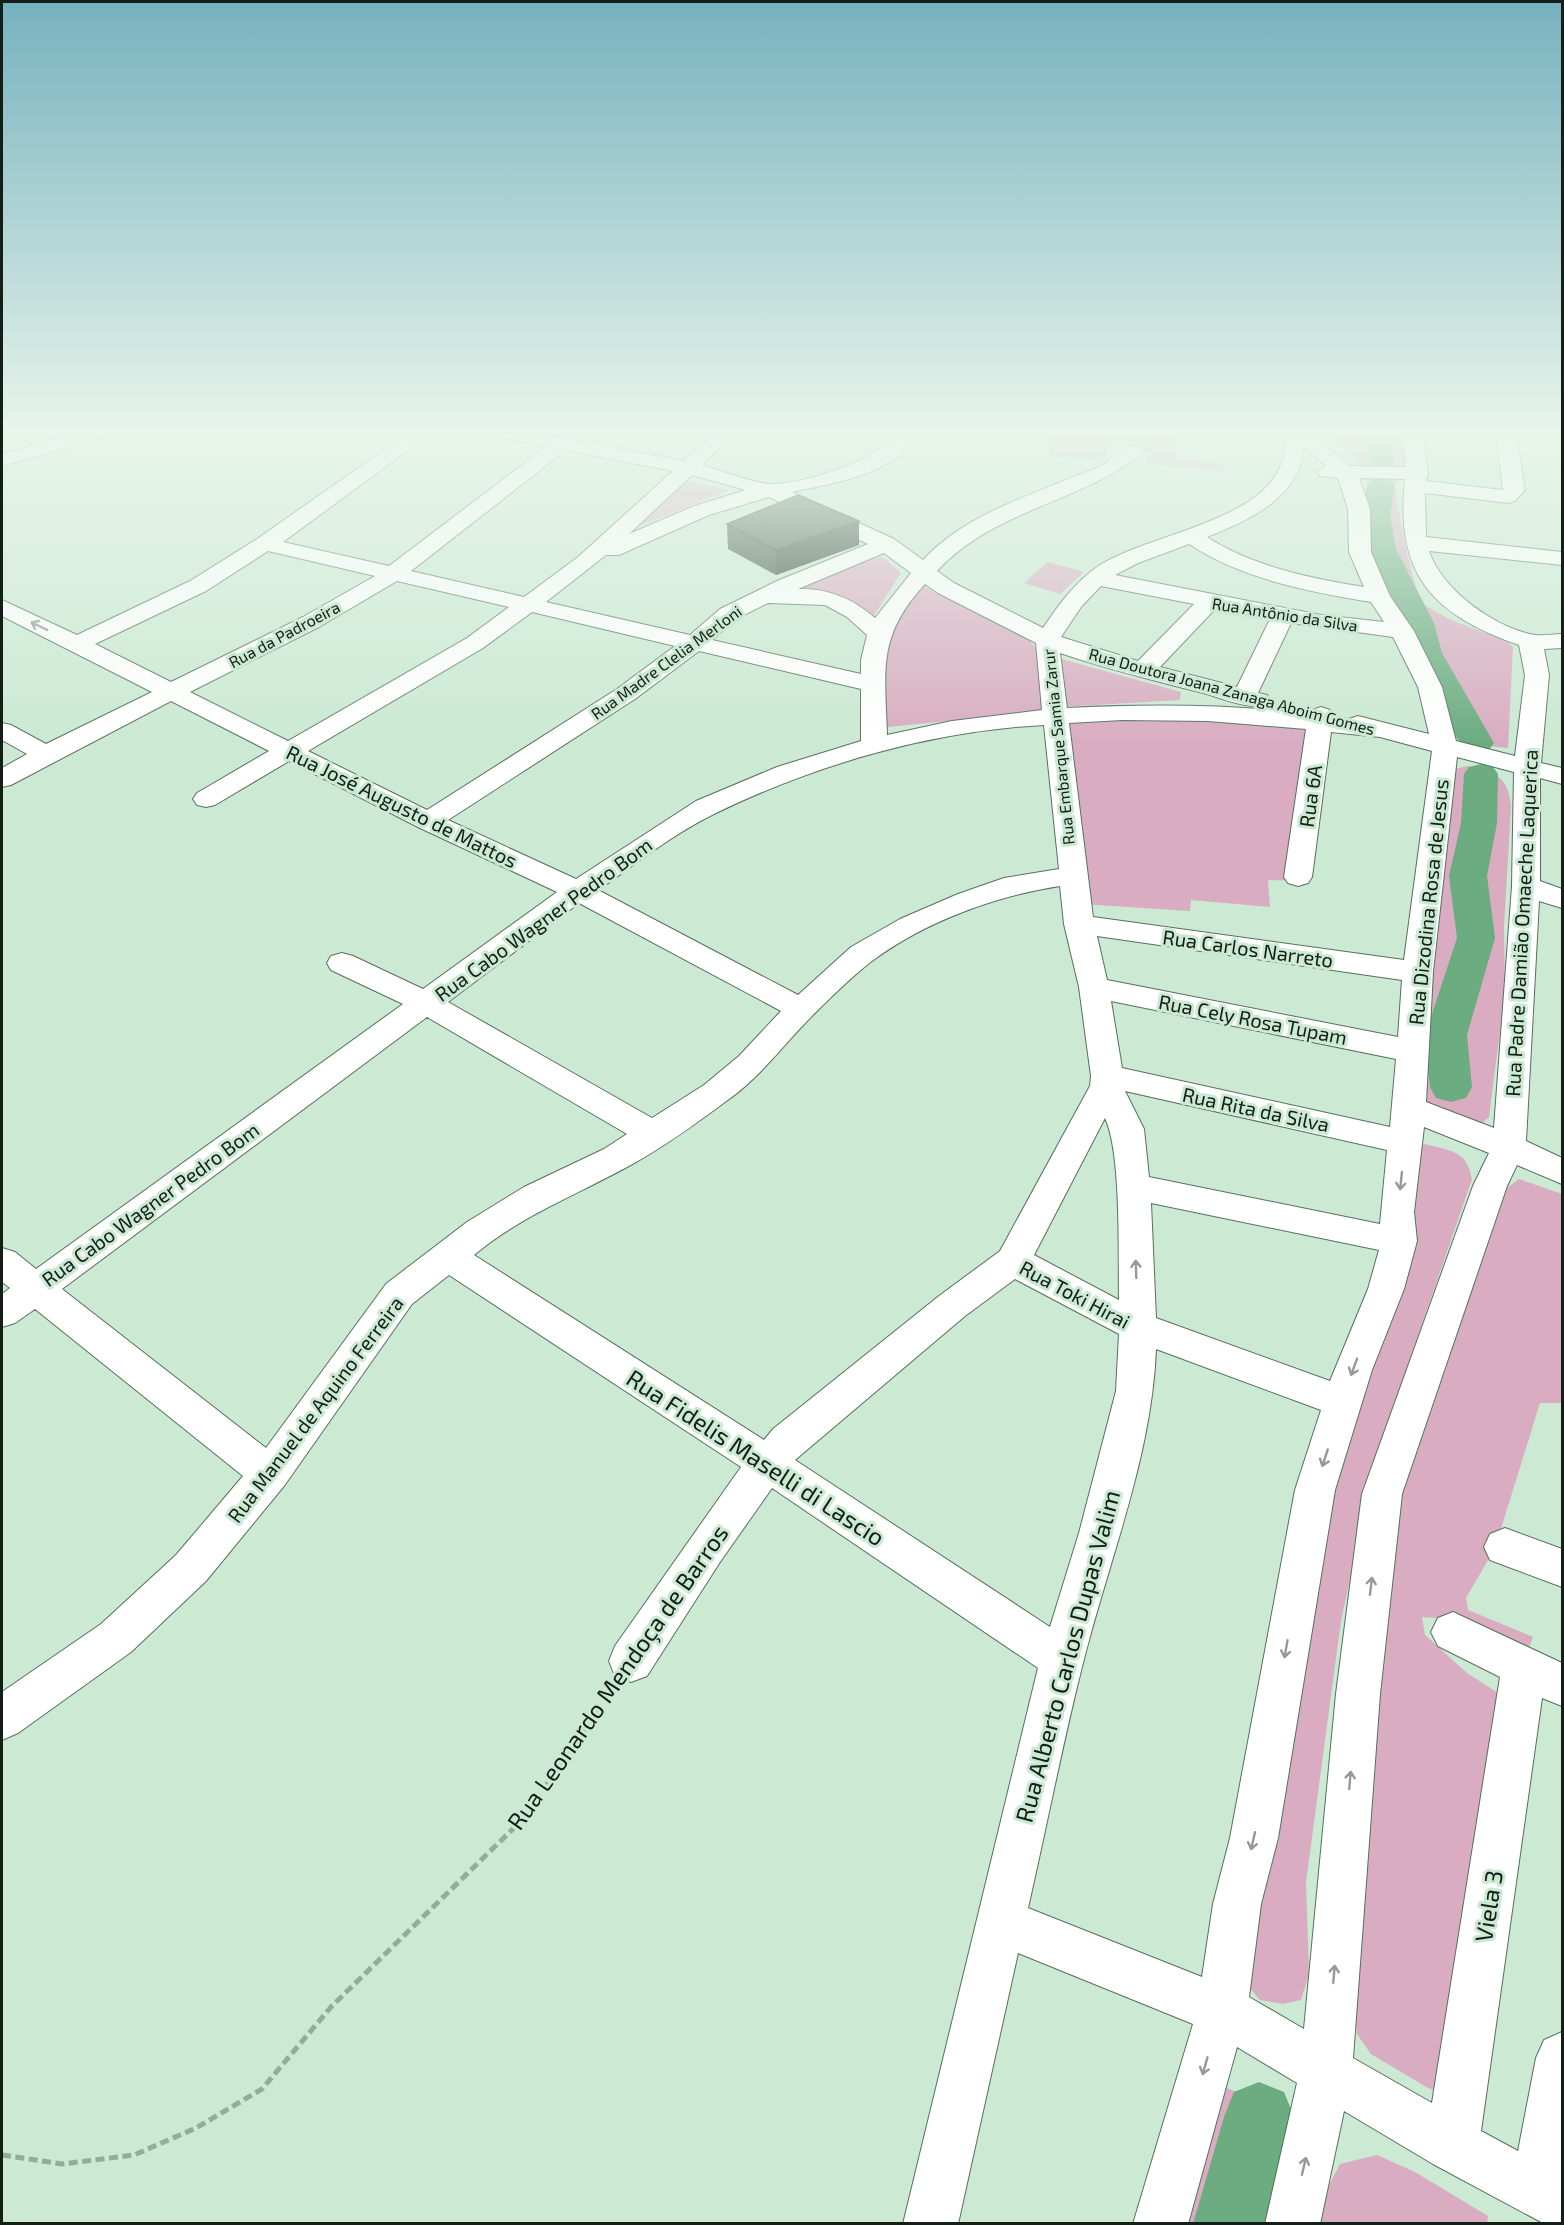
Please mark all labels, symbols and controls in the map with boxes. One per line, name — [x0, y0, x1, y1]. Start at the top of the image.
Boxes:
street label: Rua Antônio da Silva — [1211, 593, 1359, 635]
street label: Rua da Padroeira — [225, 597, 343, 671]
street label: Rua Madre Clelia Merloni — [587, 601, 745, 723]
one-way arrow — [30, 619, 48, 631]
street label: Rua Doutora Joana Zanaga Aboim Gomes — [1087, 644, 1377, 738]
street label: Rua Embarque Samia Zarur — [1038, 648, 1078, 846]
street label: Rua José Augusto de Mattos — [283, 740, 521, 872]
street label: Rua Padre Damião Omaeche Laquerica — [1500, 749, 1542, 1097]
street label: Rua 6A — [1294, 763, 1326, 829]
street label: Rua Dizodina Rosa de Jesus — [1403, 778, 1453, 1026]
street label: Rua Cabo Wagner Pedro Bom — [430, 832, 656, 1006]
street label: Rua Carlos Narreto — [1161, 924, 1335, 972]
street label: Rua Cely Rosa Tupam — [1157, 989, 1349, 1049]
street label: Rua Rita da Silva — [1180, 1082, 1332, 1136]
street label: Rua Cabo Wagner Pedro Bom — [37, 1117, 263, 1291]
one-way arrow — [1395, 1170, 1406, 1190]
street label: Rua Toki Hirai — [1016, 1255, 1134, 1333]
one-way arrow — [1130, 1259, 1142, 1279]
street label: Rua Manuel de Aquino Ferreira — [222, 1291, 408, 1527]
one-way arrow — [1348, 1358, 1359, 1376]
street label: Rua Fidelis Maselli di Lascio — [621, 1363, 891, 1551]
one-way arrow — [1319, 1448, 1330, 1467]
street label: Rua Alberto Carlos Dupas Valim — [1009, 1487, 1125, 1825]
street label: Rua Leonardo Mendoça de Barros — [500, 1519, 735, 1836]
one-way arrow — [1366, 1577, 1377, 1596]
one-way arrow — [1280, 1638, 1291, 1658]
one-way arrow — [1345, 1770, 1356, 1790]
one-way arrow — [1246, 1831, 1258, 1850]
street label: Viela 3 — [1468, 1868, 1508, 1944]
one-way arrow — [1329, 1965, 1340, 1985]
one-way arrow — [1199, 2056, 1210, 2075]
one-way arrow — [1299, 2157, 1311, 2176]

